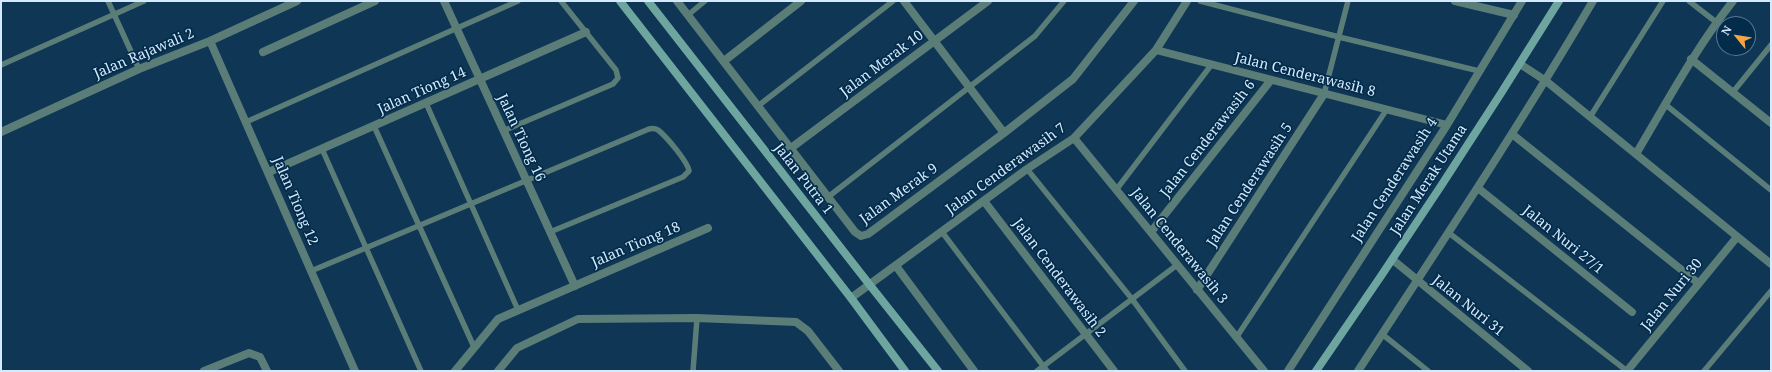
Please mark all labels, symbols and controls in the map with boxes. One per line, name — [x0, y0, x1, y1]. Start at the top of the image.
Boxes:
north arrow — [1716, 16, 1756, 56]
text: N — [1717, 23, 1735, 38]
street label: Jalan Rajawali 2 — [91, 25, 197, 83]
street label: Jalan Merak 10 — [837, 27, 927, 101]
street label: Jalan Cenderawasih 8 — [1233, 49, 1377, 101]
street label: Jalan Tiong 14 — [375, 64, 469, 118]
street label: Jalan Cenderawasih 6 — [1157, 77, 1259, 201]
street label: Jalan Tiong 16 — [493, 92, 549, 184]
street label: Jalan Cenderawasih 4 — [1349, 115, 1441, 245]
street label: Jalan Cenderawasih 7 — [943, 120, 1069, 218]
street label: Jalan Cenderawasih 5 — [1204, 120, 1296, 250]
street label: Jalan Merak Utama — [1387, 122, 1471, 238]
street label: Jalan Putra 1 — [770, 140, 836, 218]
street label: Jalan Tiong 12 — [269, 154, 321, 248]
street label: Jalan Merak 9 — [857, 160, 941, 228]
street label: Jalan Cenderawasih 3 — [1127, 185, 1231, 307]
street label: Jalan Nuri 27/1 — [1519, 202, 1607, 278]
street label: Jalan Cenderawasih 2 — [1009, 215, 1109, 341]
street label: Jalan Tiong 18 — [589, 219, 683, 271]
street label: Jalan Nuri 30 — [1638, 256, 1706, 334]
street label: Jalan Nuri 31 — [1429, 272, 1507, 340]

